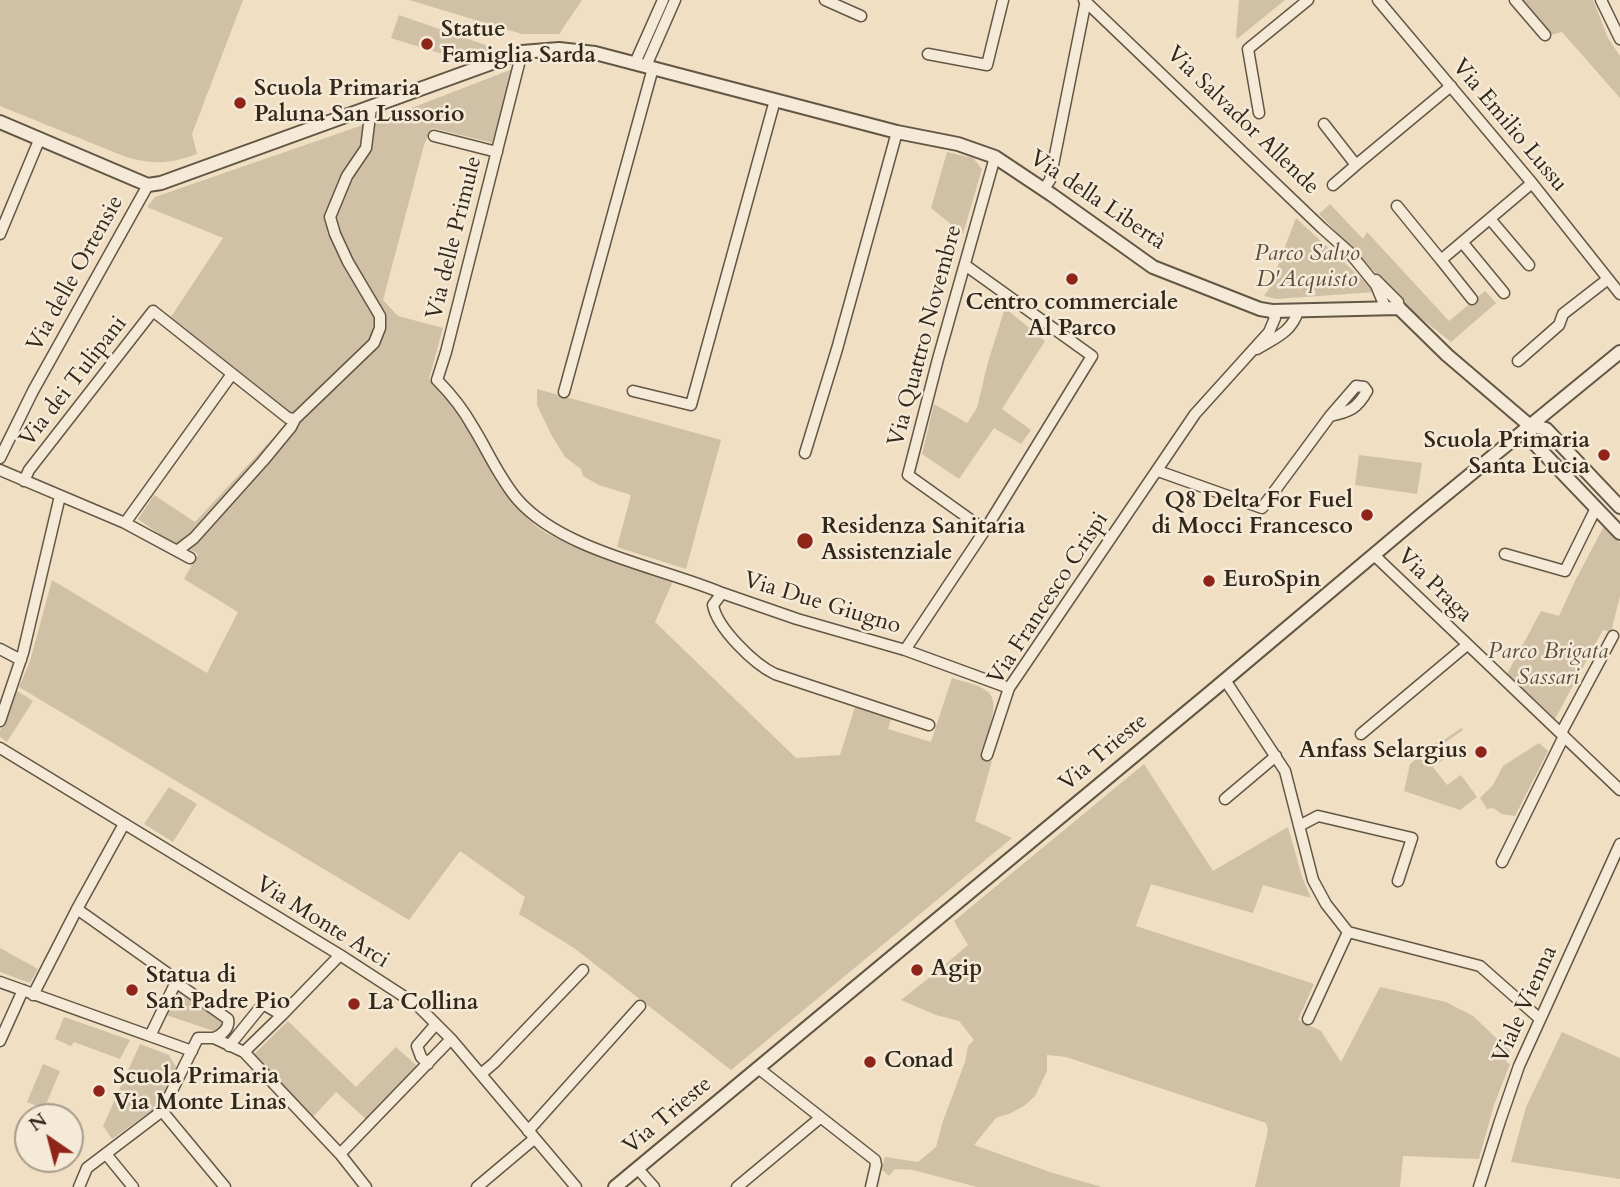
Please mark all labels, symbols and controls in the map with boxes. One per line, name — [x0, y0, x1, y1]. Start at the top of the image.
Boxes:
place label: Statue Famiglia Sarda — [441, 17, 596, 71]
marker: Statue Famiglia Sarda — [419, 36, 435, 52]
street label: Via Salvador Allende — [1160, 41, 1324, 201]
street label: Via Emilio Lussu — [1445, 54, 1573, 198]
place label: Scuola Primaria Paluna San Lussorio — [254, 76, 464, 130]
marker: Scuola Primaria Paluna San Lussorio — [232, 95, 248, 111]
street label: Via della Libertà — [1023, 145, 1171, 257]
street label: Via delle Primule — [421, 153, 489, 323]
street label: Via delle Ortensie — [22, 191, 130, 357]
street label: Via Quattro Novembre — [883, 222, 969, 450]
park label: Parco Salvo D'Acquisto — [1254, 241, 1360, 295]
marker: Centro commerciale Al Parco — [1064, 271, 1080, 287]
place label: Centro commerciale Al Parco — [966, 290, 1178, 344]
street label: Via dei Tulipani — [14, 311, 134, 453]
place label: Scuola Primaria Santa Lucia — [1424, 428, 1590, 482]
marker: Scuola Primaria Santa Lucia — [1596, 447, 1612, 463]
place label: Q8 Delta For Fuel di Mocci Francesco — [1151, 488, 1353, 542]
street label: Via Francesco Crispi — [983, 507, 1115, 691]
marker: Q8 Delta For Fuel di Mocci Francesco — [1359, 507, 1375, 523]
place label: Residenza Sanitaria Assistenziale — [821, 514, 1025, 568]
marker: Residenza Sanitaria Assistenziale — [795, 531, 815, 551]
street label: Via Praga — [1391, 543, 1477, 629]
street label: Via Due Giugno — [740, 567, 904, 641]
place label: EuroSpin — [1223, 567, 1321, 595]
marker: EuroSpin — [1201, 573, 1217, 589]
park label: Parco Brigata Sassari — [1488, 639, 1608, 693]
street label: Via Trieste — [1054, 708, 1154, 798]
place label: Anfass Selargius — [1299, 738, 1467, 766]
marker: Anfass Selargius — [1473, 744, 1489, 760]
street label: Via Monte Arci — [250, 871, 394, 975]
street label: Viale Vienna — [1488, 942, 1564, 1068]
place label: Agip — [931, 956, 982, 984]
marker: Agip — [909, 962, 925, 978]
place label: Statua di San Padre Pio — [146, 963, 290, 1017]
marker: Statua di San Padre Pio — [124, 982, 140, 998]
place label: La Collina — [368, 990, 478, 1018]
marker: La Collina — [346, 996, 362, 1012]
place label: Conad — [884, 1048, 954, 1076]
marker: Conad — [862, 1054, 878, 1070]
place label: Scuola Primaria Via Monte Linas — [113, 1064, 287, 1118]
street label: Via Trieste — [618, 1071, 718, 1161]
marker: Scuola Primaria Via Monte Linas — [91, 1083, 107, 1099]
north arrow — [14, 1103, 84, 1173]
text: N — [24, 1107, 52, 1138]

